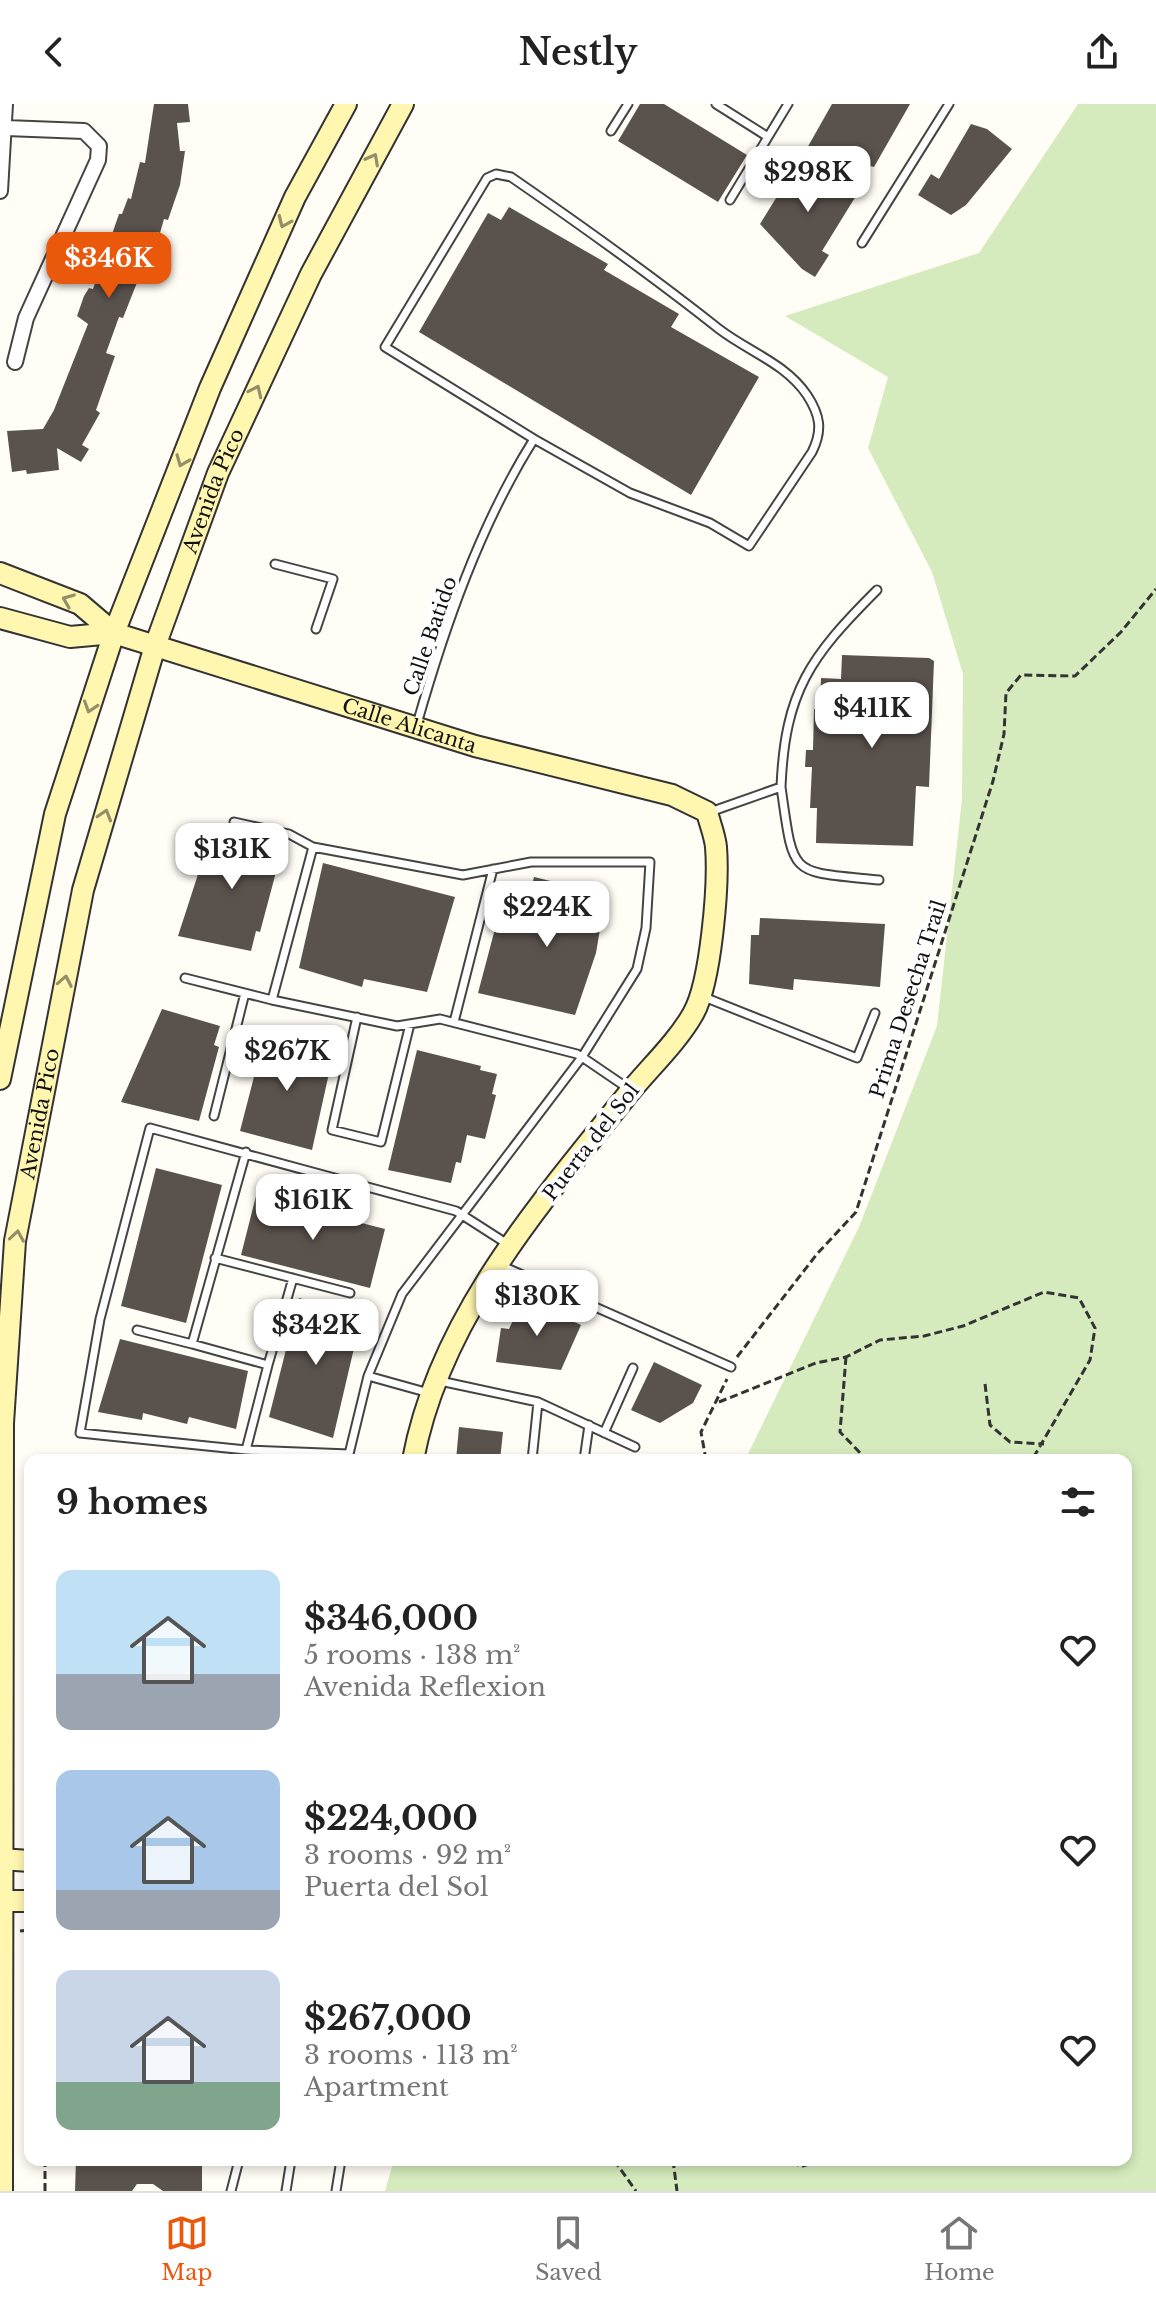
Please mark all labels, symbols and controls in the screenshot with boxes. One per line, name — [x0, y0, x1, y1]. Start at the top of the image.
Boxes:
icon: back — [32, 30, 76, 74]
text: Nestly — [519, 30, 637, 75]
icon: share — [1080, 30, 1124, 74]
pin: $298K — [752, 146, 864, 214]
one-way arrow — [363, 153, 378, 168]
text: $298K — [763, 156, 853, 188]
one-way arrow — [277, 214, 293, 228]
pin: $346K — [53, 232, 165, 300]
text: $346K — [64, 242, 154, 274]
one-way arrow — [246, 385, 262, 400]
street label: Avenida Pico — [177, 425, 249, 558]
one-way arrow — [175, 453, 191, 467]
street label: Calle Batido — [398, 573, 462, 699]
one-way arrow — [62, 594, 76, 610]
pin: $411K — [816, 682, 928, 750]
text: $411K — [833, 692, 911, 724]
street label: Calle Alicanta — [339, 693, 480, 758]
one-way arrow — [83, 699, 99, 713]
one-way arrow — [96, 809, 112, 823]
pin: $131K — [176, 823, 288, 891]
text: $131K — [193, 833, 271, 865]
pin: $224K — [491, 881, 603, 949]
text: $224K — [502, 891, 592, 923]
street label: Prima Desecha Trail — [865, 897, 951, 1101]
one-way arrow — [56, 974, 73, 987]
pin: $267K — [231, 1025, 343, 1093]
text: $267K — [244, 1035, 330, 1067]
street label: Avenida Pico — [15, 1046, 64, 1182]
street label: Puerta del Sol — [538, 1079, 644, 1205]
pin: $161K — [257, 1174, 369, 1242]
text: $161K — [274, 1184, 352, 1216]
one-way arrow — [8, 1229, 25, 1243]
pin: $130K — [481, 1270, 593, 1338]
text: $130K — [494, 1280, 580, 1312]
pin: $342K — [260, 1299, 372, 1367]
text: $342K — [272, 1309, 360, 1341]
icon: filters — [1056, 1480, 1100, 1524]
text: 9 homes — [56, 1481, 208, 1523]
text: $346,000 — [304, 1597, 478, 1639]
icon: home — [120, 1602, 216, 1698]
icon: heart — [1056, 1628, 1100, 1672]
text: 5 rooms · 138 m² — [304, 1639, 521, 1671]
text: Avenida Reflexion — [304, 1671, 546, 1703]
text: $224,000 — [304, 1797, 478, 1839]
icon: home — [120, 1802, 216, 1898]
icon: heart — [1056, 1828, 1100, 1872]
text: 3 rooms · 92 m² — [304, 1839, 511, 1871]
text: Puerta del Sol — [304, 1871, 489, 1903]
text: $267,000 — [304, 1997, 472, 2039]
icon: home — [120, 2002, 216, 2098]
icon: heart — [1056, 2028, 1100, 2072]
text: 3 rooms · 113 m² — [304, 2039, 518, 2071]
text: Apartment — [304, 2071, 449, 2103]
tab: Map — [161, 2211, 212, 2286]
tab: Saved — [535, 2211, 602, 2286]
tab: Home — [924, 2211, 995, 2286]

